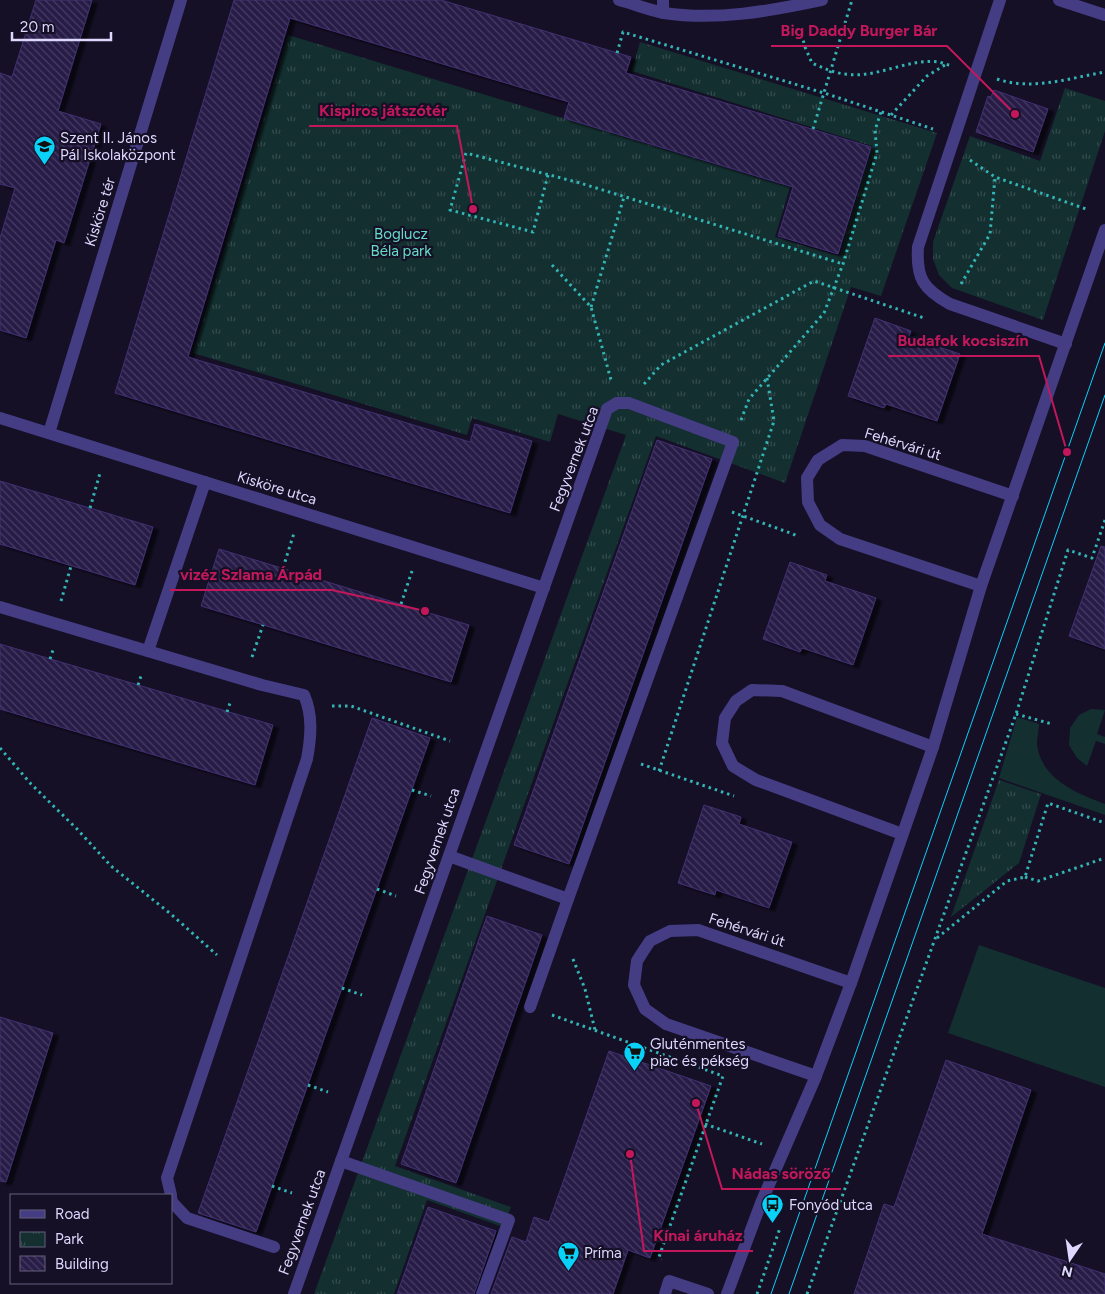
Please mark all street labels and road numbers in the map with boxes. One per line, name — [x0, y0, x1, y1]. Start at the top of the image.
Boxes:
street label: Kisköre tér — [81, 175, 119, 249]
street label: Fegyvernek utca — [546, 404, 602, 514]
street label: Fehérvári út — [862, 424, 944, 464]
street label: Kisköre utca — [235, 467, 319, 509]
street label: Fegyvernek utca — [410, 786, 464, 896]
street label: Fehérvári út — [706, 909, 788, 951]
street label: Fegyvernek utca — [275, 1167, 329, 1277]

